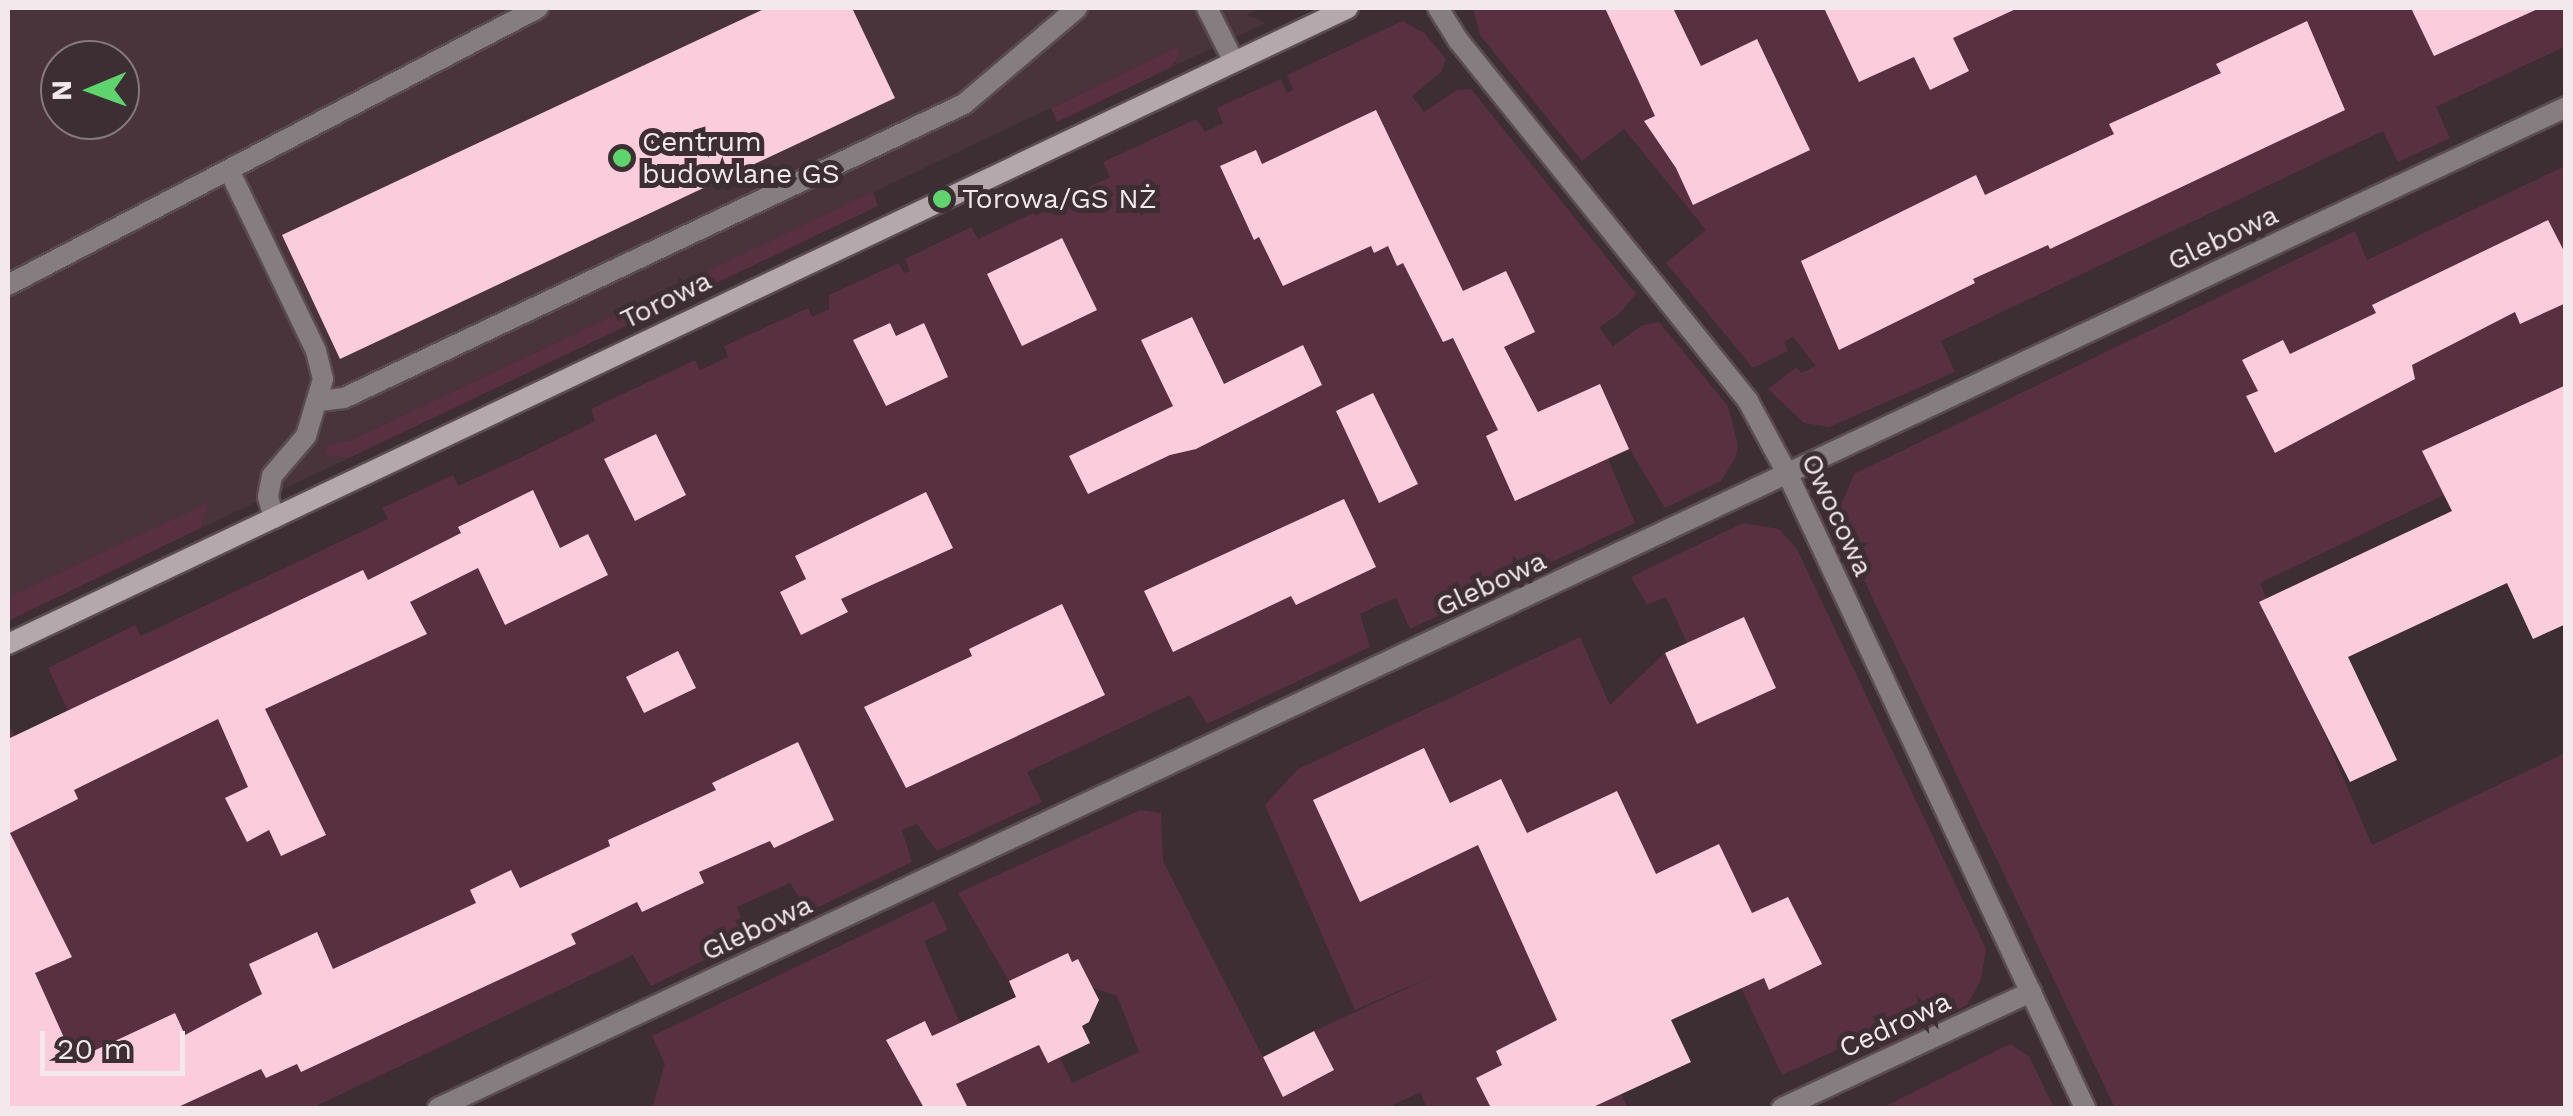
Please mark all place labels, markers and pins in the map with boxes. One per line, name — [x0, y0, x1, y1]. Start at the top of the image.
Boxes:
place label: Centrum budowlane GS — [642, 125, 840, 191]
marker: Centrum budowlane GS — [611, 147, 633, 169]
place label: Torowa/GS NŻ — [962, 182, 1157, 216]
marker: Torowa/GS NŻ — [931, 188, 953, 210]

